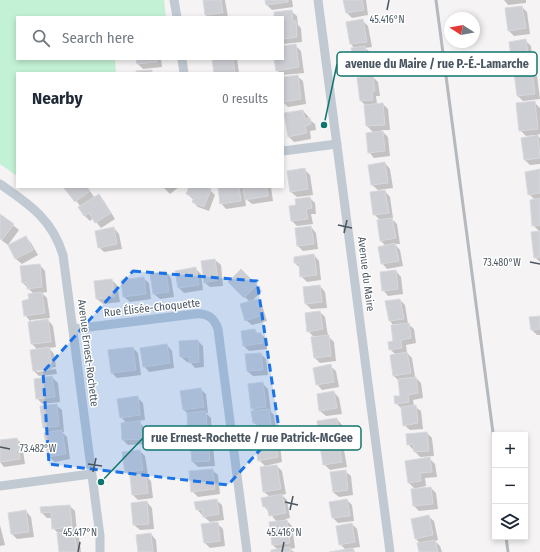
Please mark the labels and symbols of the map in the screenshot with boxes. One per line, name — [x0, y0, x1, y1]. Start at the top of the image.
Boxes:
north arrow — [444, 12, 480, 48]
text: 45.416°N — [370, 14, 404, 26]
callout: avenue du Maire / rue P.-É.-Lamarche — [337, 52, 537, 76]
text: avenue du Maire / rue P.-É.-Lamarche — [345, 55, 529, 71]
street label: Avenue du Maire — [355, 236, 377, 312]
text: 73.480°W — [483, 257, 521, 269]
street label: Rue Élisée-Choquette — [103, 295, 201, 320]
street label: Avenue Ernest-Rochette — [75, 299, 101, 407]
callout: rue Ernest-Rochette / rue Patrick-McGee — [143, 426, 361, 450]
text: rue Ernest-Rochette / rue Patrick-McGee — [151, 431, 353, 445]
text: 73.482°W — [20, 443, 57, 455]
text: 45.417°N — [63, 527, 97, 539]
text: 45.416°N — [267, 527, 301, 539]

